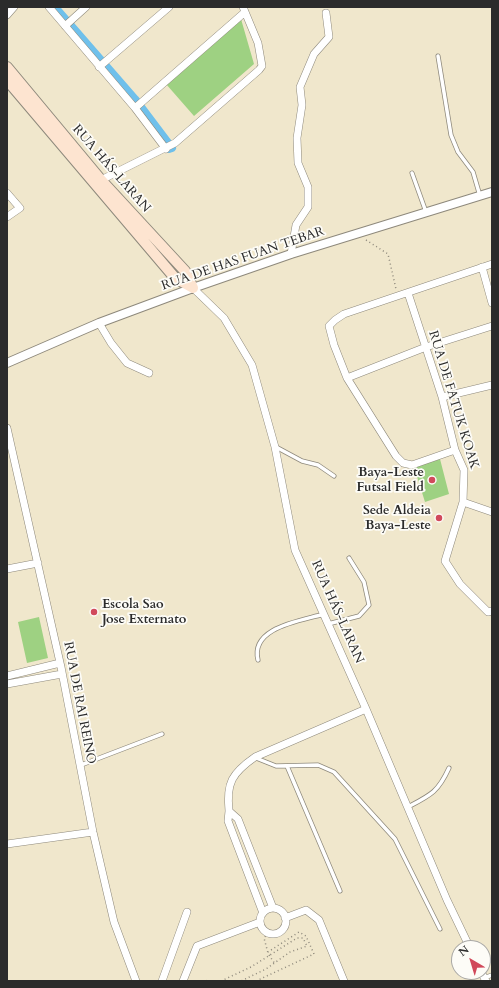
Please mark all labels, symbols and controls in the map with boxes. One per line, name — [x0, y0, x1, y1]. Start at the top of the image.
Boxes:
street label: RUA HÁS-LARAN — [69, 122, 153, 216]
street label: RUA DE HAS FUAN TEBAR — [160, 224, 326, 294]
street label: RUA DE FATUK KOAK — [424, 329, 482, 471]
place label: Baya-Leste Futsal Field — [356, 465, 424, 496]
marker: Baya-Leste Futsal Field — [427, 475, 437, 485]
place label: Sede Aldeia Baya-Leste — [363, 503, 431, 534]
marker: Sede Aldeia Baya-Leste — [434, 513, 444, 523]
street label: RUA HÁS-LARAN — [307, 558, 367, 666]
place label: Escola Sao Jose Externato — [102, 597, 186, 628]
marker: Escola Sao Jose Externato — [89, 607, 99, 617]
street label: RUA DE RAI REINO — [59, 640, 99, 766]
north arrow — [451, 940, 491, 980]
text: N — [456, 942, 472, 960]

